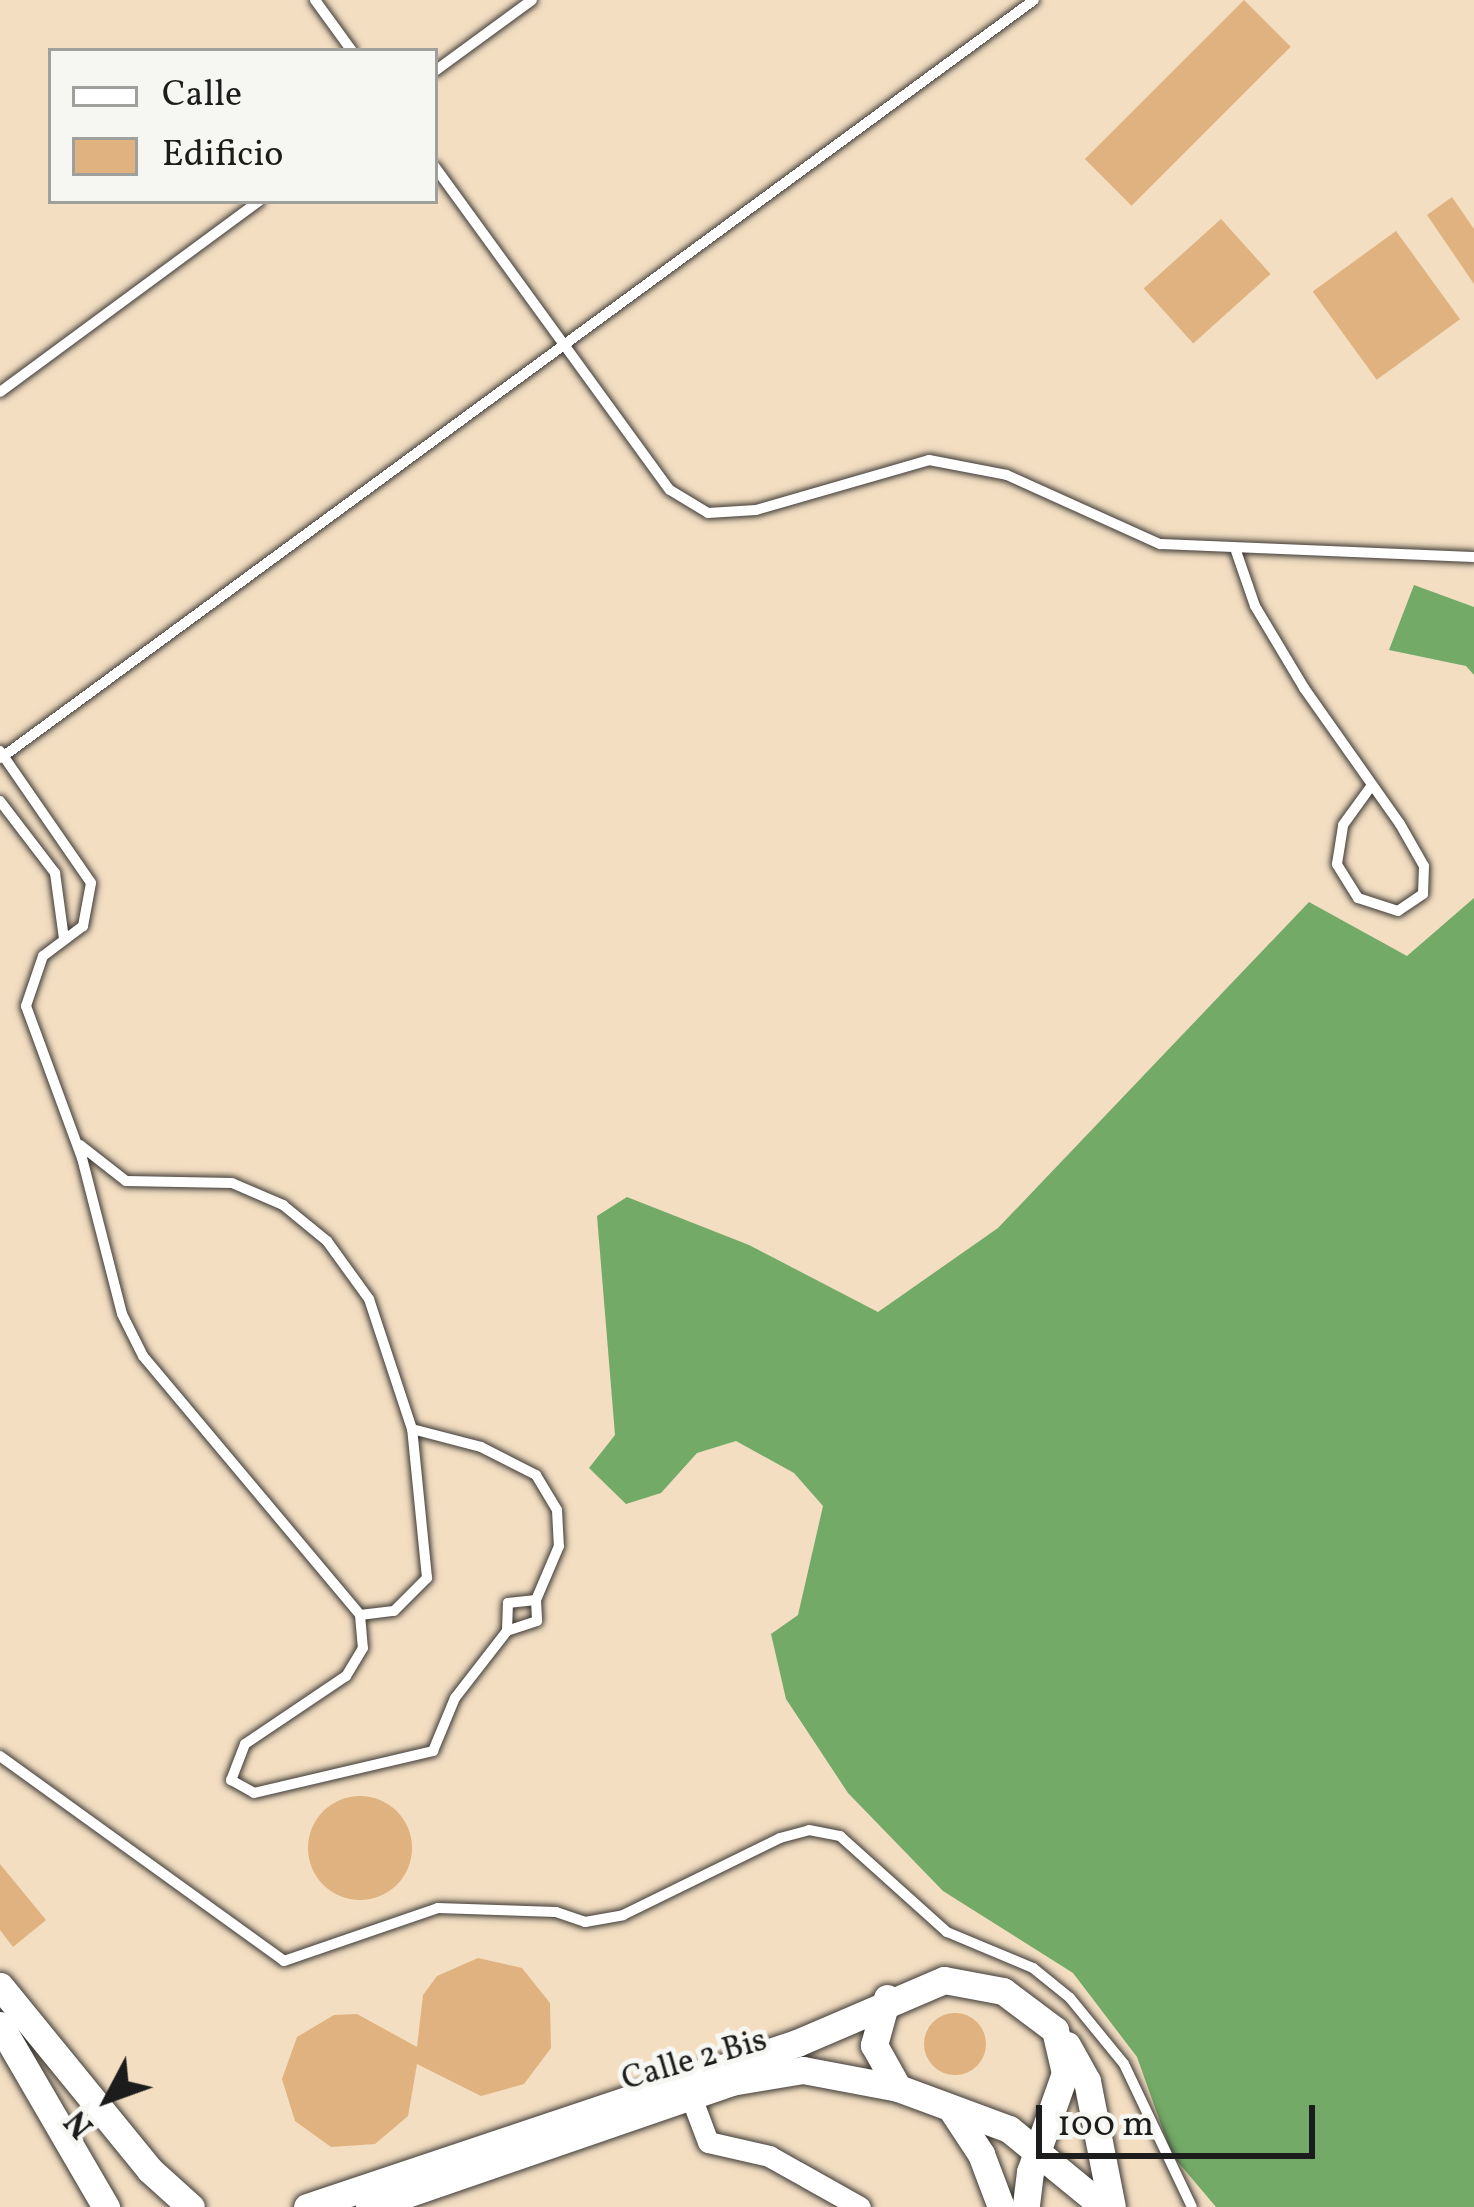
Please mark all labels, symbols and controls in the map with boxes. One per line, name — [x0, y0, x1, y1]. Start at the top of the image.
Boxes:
legend — [48, 48, 438, 204]
text: Calle — [162, 71, 242, 121]
text: Edificio — [162, 131, 283, 181]
street label: Calle 2 Bis — [618, 2022, 772, 2102]
north arrow — [48, 2039, 168, 2159]
scale bar — [1042, 2081, 1321, 2155]
text: N — [56, 2098, 106, 2147]
text: 100 m — [1057, 2101, 1154, 2151]

